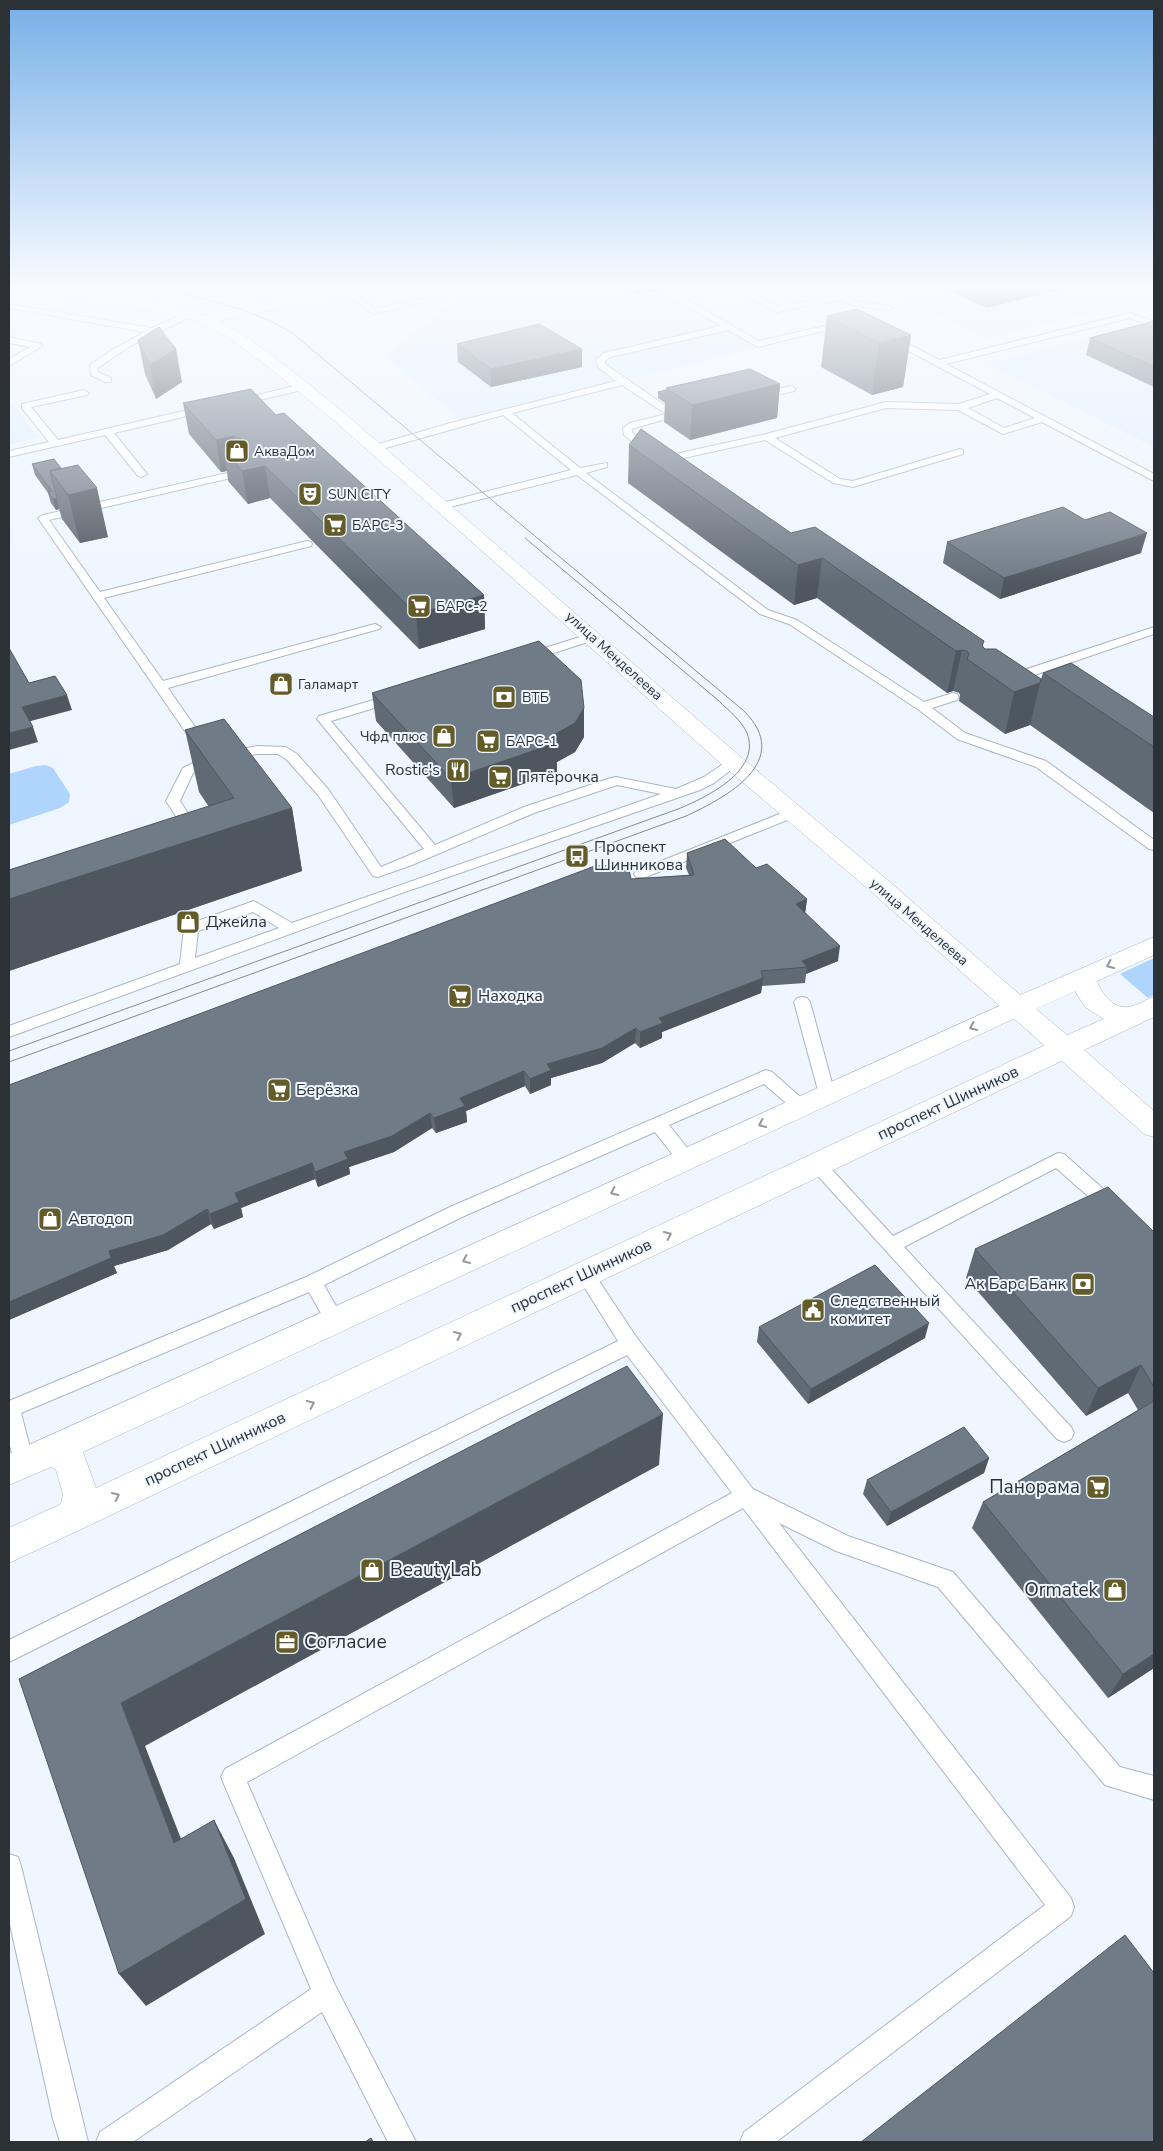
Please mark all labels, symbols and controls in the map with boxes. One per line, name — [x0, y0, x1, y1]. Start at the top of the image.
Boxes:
shop icon: АкваДом — [224, 438, 250, 464]
place label: АкваДом — [254, 442, 315, 461]
theatre icon: SUN CITY — [297, 481, 323, 507]
place label: SUN CITY — [328, 485, 391, 504]
supermarket icon: БАРС-3 — [322, 512, 348, 538]
place label: БАРС-3 — [352, 516, 404, 535]
supermarket icon: БАРС-2 — [406, 593, 432, 619]
place label: БАРС-2 — [436, 597, 488, 616]
street label: улица Менделеева — [561, 607, 667, 705]
shop icon: Галамарт — [268, 671, 294, 697]
place label: Галамарт — [298, 675, 359, 694]
bank icon: ВТБ — [491, 684, 517, 710]
place label: ВТБ — [522, 688, 549, 707]
shop icon: Чфд плюс — [431, 723, 457, 749]
place label: Чфд плюс — [360, 727, 426, 746]
supermarket icon: БАРС-1 — [475, 728, 501, 754]
place label: БАРС-1 — [506, 732, 558, 751]
restaurant icon: Rostic's — [445, 757, 471, 783]
place label: Rostic's — [385, 759, 440, 781]
supermarket icon: Пятёрочка — [487, 764, 513, 790]
place label: Пятёрочка — [518, 766, 599, 788]
place label: Проспект Шинникова — [594, 836, 683, 876]
bus stop icon: Проспект Шинникова — [564, 843, 590, 869]
street label: улица Менделеева — [866, 874, 972, 970]
shop icon: Джейла — [175, 909, 201, 935]
place label: Джейла — [206, 911, 267, 933]
one-way arrow — [1106, 958, 1115, 969]
supermarket icon: Находка — [447, 983, 473, 1009]
place label: Находка — [478, 985, 543, 1007]
one-way arrow — [969, 1021, 978, 1031]
street label: проспект Шинников — [874, 1060, 1022, 1145]
supermarket icon: Берёзка — [266, 1077, 292, 1103]
place label: Берёзка — [296, 1079, 358, 1101]
one-way arrow — [758, 1118, 767, 1129]
one-way arrow — [610, 1186, 619, 1196]
shop icon: Автодоп — [37, 1206, 63, 1232]
place label: Автодоп — [68, 1208, 133, 1230]
one-way arrow — [663, 1231, 672, 1242]
street label: проспект Шинников — [507, 1233, 655, 1318]
one-way arrow — [462, 1254, 471, 1264]
bank icon: Ак Барс Банк — [1070, 1271, 1096, 1297]
place label: Ак Барс Банк — [964, 1273, 1067, 1295]
place label: Следственный комитет — [830, 1290, 940, 1330]
public building icon: Следственный комитет — [800, 1297, 826, 1323]
one-way arrow — [452, 1331, 461, 1341]
one-way arrow — [305, 1400, 314, 1410]
street label: проспект Шинников — [141, 1406, 289, 1491]
place label: Панорама — [989, 1474, 1080, 1500]
supermarket icon: Панорама — [1085, 1474, 1111, 1500]
one-way arrow — [111, 1492, 120, 1502]
shop icon: BeautyLab — [359, 1557, 385, 1583]
place label: BeautyLab — [390, 1557, 482, 1583]
place label: Ormatek — [1024, 1577, 1098, 1603]
shop icon: Ormatek — [1102, 1577, 1128, 1603]
office icon: Согласие — [274, 1629, 300, 1655]
place label: Согласие — [304, 1629, 387, 1655]

